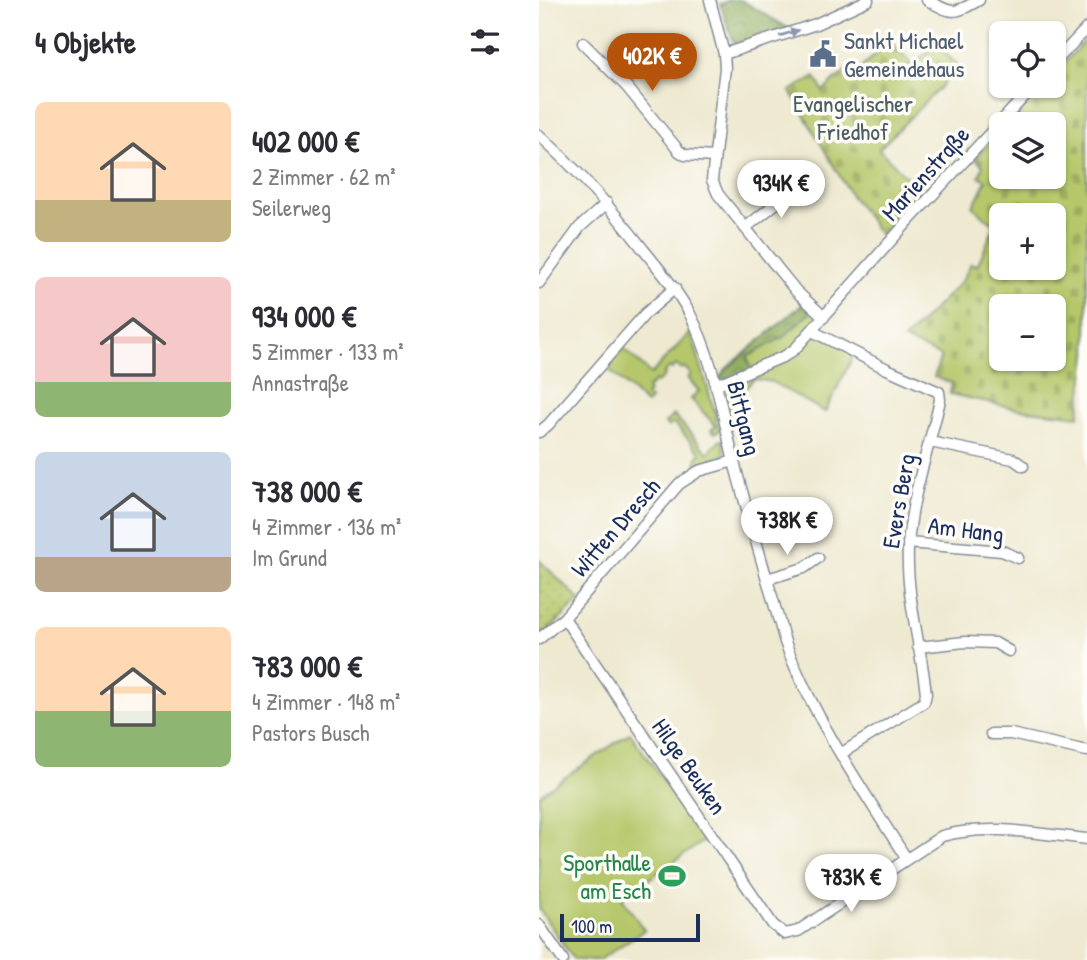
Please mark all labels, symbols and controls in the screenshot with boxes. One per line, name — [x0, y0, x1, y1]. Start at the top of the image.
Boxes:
map controls — [989, 21, 1066, 371]
button: locate — [989, 21, 1066, 98]
text: 4 Objekte — [35, 22, 136, 62]
icon: filters — [466, 23, 504, 61]
place label: Sankt Michael Gemeindehaus — [844, 24, 964, 84]
one-way arrow — [778, 27, 799, 37]
pin: 402K € — [595, 34, 709, 93]
public building icon: Sankt Michael Gemeindehaus — [808, 39, 838, 69]
text: 402K € — [623, 40, 681, 71]
park label: Evangelischer Friedhof — [793, 87, 913, 147]
button: layers — [989, 112, 1066, 189]
street label: Marienstraße — [874, 118, 976, 227]
text: 402 000 € — [252, 121, 359, 161]
icon: home — [91, 130, 175, 214]
pin: 934K € — [724, 160, 838, 220]
text: 2 Zimmer · 62 m² — [252, 161, 396, 192]
text: 934K € — [753, 167, 809, 198]
text: Seilerweg — [252, 192, 331, 223]
button: + — [989, 203, 1066, 280]
button: − — [989, 294, 1066, 371]
text: 934 000 € — [252, 296, 356, 336]
icon: home — [91, 305, 175, 389]
text: 5 Zimmer · 133 m² — [252, 336, 403, 367]
text: Annastraße — [252, 367, 349, 398]
street label: Bittgang — [720, 377, 770, 459]
street label: Evers Berg — [874, 451, 922, 551]
text: 738 000 € — [252, 471, 362, 511]
street label: Witten Dresch — [563, 471, 667, 583]
icon: home — [91, 480, 175, 564]
pin: 738K € — [730, 498, 844, 557]
text: 738K € — [757, 504, 817, 535]
street label: Am Hang — [926, 509, 1006, 549]
text: 4 Zimmer · 136 m² — [252, 511, 401, 542]
text: Im Grund — [252, 542, 327, 573]
text: 783 000 € — [252, 646, 362, 686]
icon: home — [91, 655, 175, 739]
text: 4 Zimmer · 148 m² — [252, 686, 400, 717]
street label: Hilge Beuken — [645, 712, 735, 820]
text: Pastors Busch — [252, 717, 369, 748]
place label: Sporthalle am Esch — [563, 846, 651, 906]
pin: 783K € — [794, 855, 908, 914]
sports icon: Sporthalle am Esch — [657, 861, 687, 891]
text: 783K € — [821, 861, 881, 892]
scale bar — [560, 911, 700, 943]
text: 100 m — [571, 913, 612, 939]

